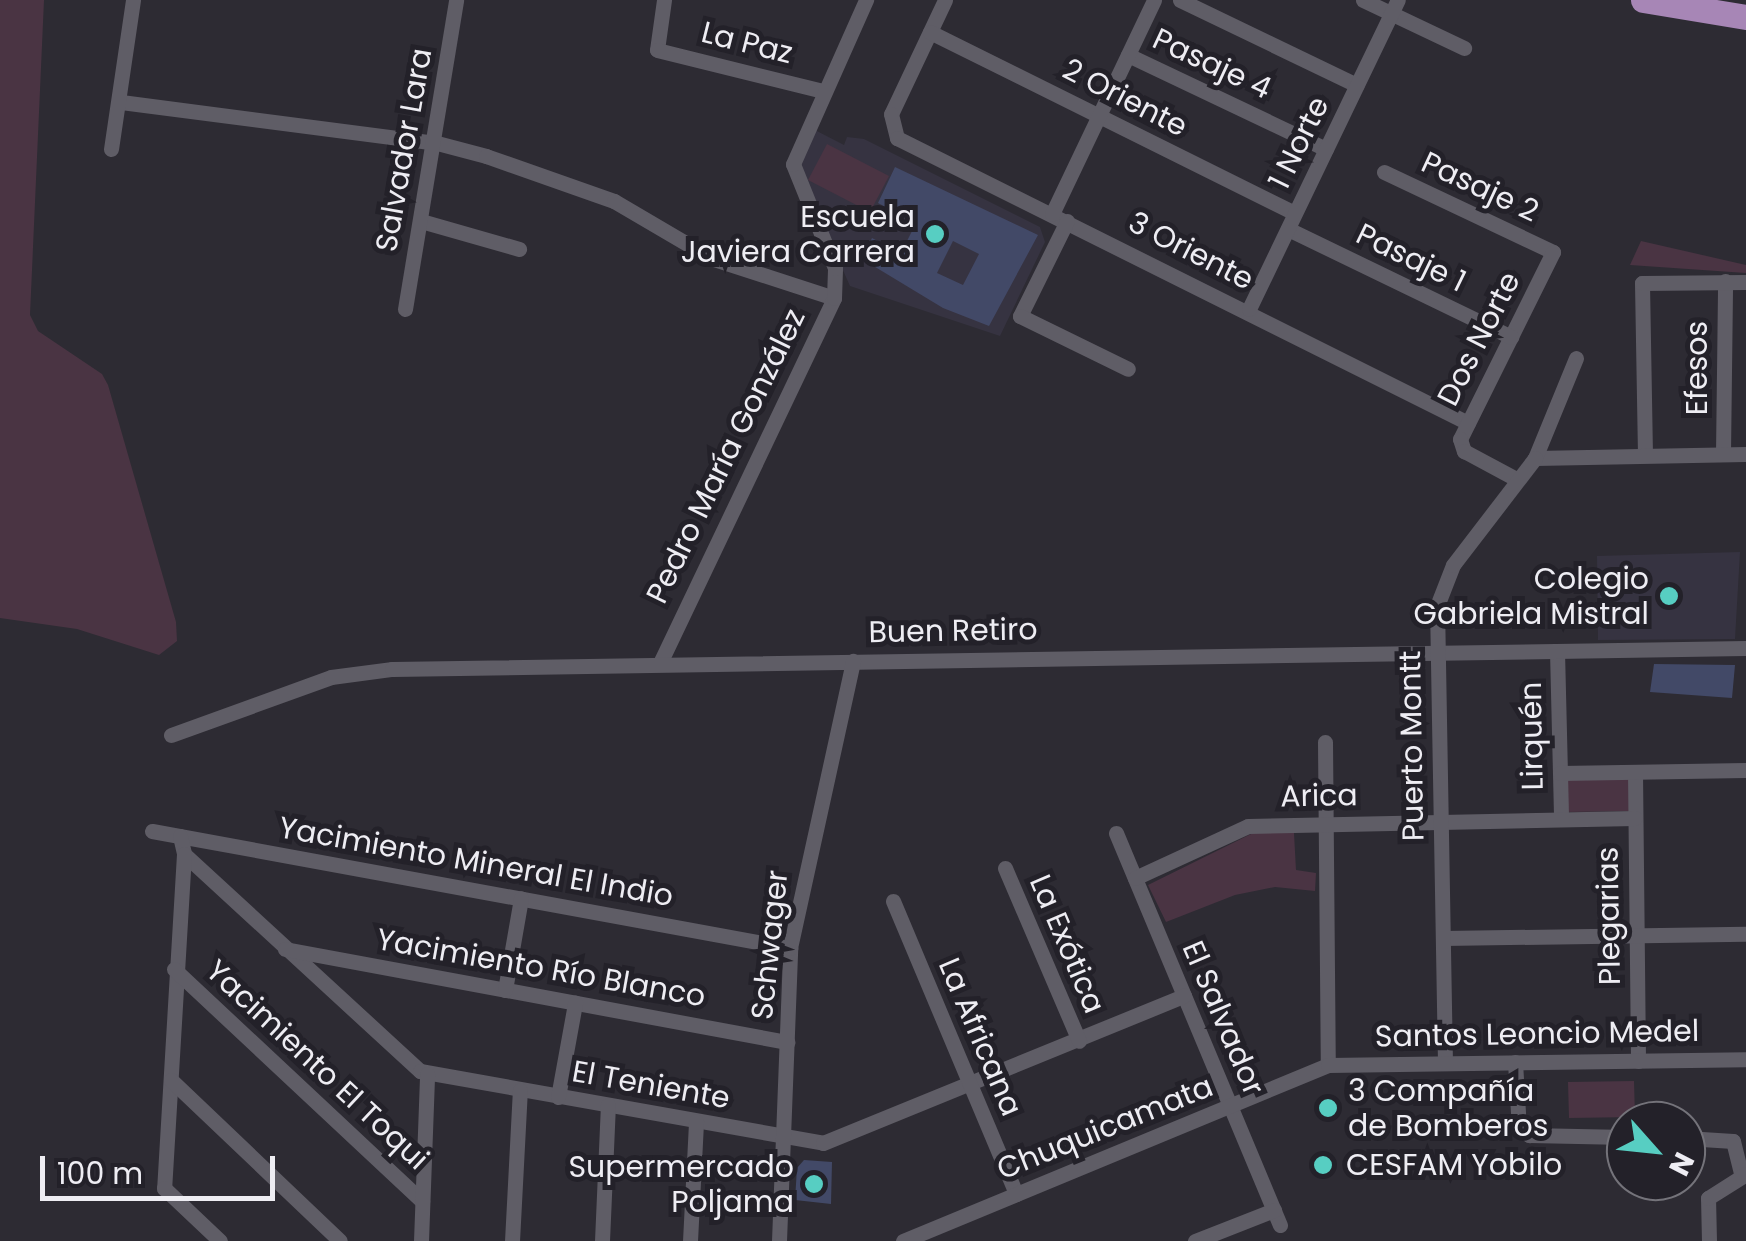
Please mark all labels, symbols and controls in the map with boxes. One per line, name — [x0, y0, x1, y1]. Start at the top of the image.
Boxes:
street label: La Paz — [698, 14, 796, 72]
street label: Pasaje 4 — [1147, 21, 1277, 107]
street label: Salvador Lara — [368, 46, 440, 254]
street label: 2 Oriente — [1057, 51, 1193, 145]
street label: 1 Norte — [1261, 91, 1337, 195]
street label: Pasaje 2 — [1416, 144, 1544, 230]
place label: Escuela Javiera Carrera — [681, 199, 915, 270]
street label: 3 Oriente — [1123, 204, 1259, 298]
street label: Pasaje 1 — [1350, 216, 1472, 300]
marker: Escuela Javiera Carrera — [924, 223, 946, 245]
street label: Dos Norte — [1430, 266, 1528, 412]
street label: Pedro María González — [639, 303, 813, 609]
street label: Efesos — [1679, 321, 1715, 415]
place label: Colegio Gabriela Mistral — [1414, 561, 1649, 632]
marker: Colegio Gabriela Mistral — [1658, 585, 1680, 607]
street label: Buen Retiro — [868, 612, 1038, 650]
street label: Puerto Montt — [1392, 650, 1432, 842]
street label: Lirquén — [1513, 681, 1551, 791]
street label: Arica — [1280, 777, 1358, 815]
street label: Yacimiento Mineral El Indio — [276, 810, 676, 914]
street label: Plegarias — [1590, 846, 1628, 986]
street label: Schwager — [744, 869, 796, 1021]
street label: La Exótica — [1022, 869, 1112, 1019]
street label: Yacimiento Río Blanco — [374, 921, 708, 1015]
street label: El Salvador — [1174, 936, 1272, 1100]
street label: Yacimiento El Toqui — [198, 953, 436, 1177]
street label: La Africana — [931, 953, 1029, 1121]
street label: Santos Leoncio Medel — [1375, 1013, 1699, 1055]
street label: El Teniente — [569, 1053, 733, 1117]
street label: Chuquicamata — [992, 1068, 1218, 1188]
place label: 3 Compañía de Bomberos — [1348, 1073, 1548, 1144]
marker: 3 Compañía de Bomberos — [1317, 1097, 1339, 1119]
north arrow — [1606, 1101, 1706, 1201]
scale bar — [45, 1136, 280, 1198]
text: N — [1659, 1146, 1704, 1182]
place label: CESFAM Yobilo — [1346, 1147, 1562, 1183]
place label: Supermercado Poljama — [568, 1149, 794, 1220]
text: 100 m — [57, 1152, 143, 1195]
marker: CESFAM Yobilo — [1310, 1152, 1336, 1178]
marker: Supermercado Poljama — [803, 1173, 825, 1195]

